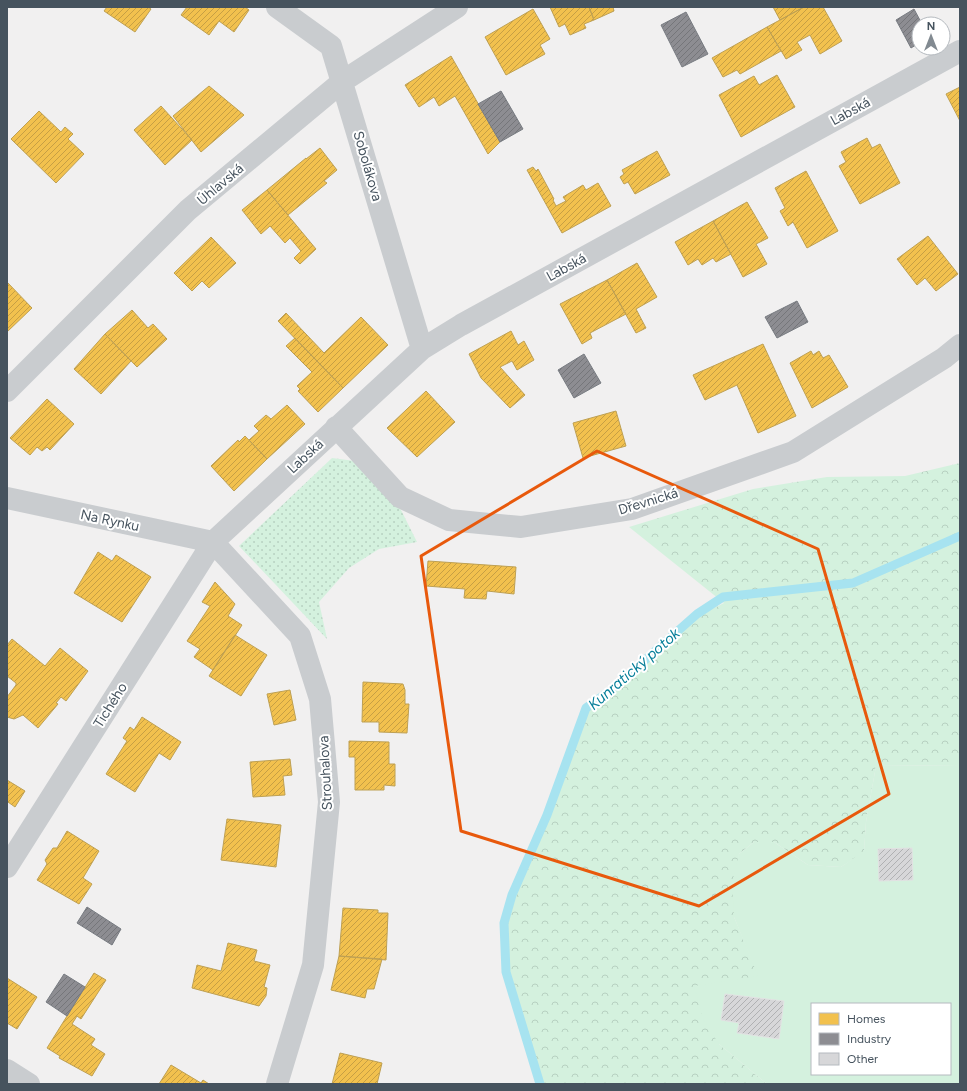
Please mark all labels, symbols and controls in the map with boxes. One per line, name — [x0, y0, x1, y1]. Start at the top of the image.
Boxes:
north arrow — [911, 16, 951, 56]
text: N — [927, 20, 935, 33]
street label: Labská — [827, 94, 873, 129]
street label: Sobolákova — [349, 129, 386, 203]
street label: Úhlavská — [194, 160, 247, 209]
street label: Labská — [543, 250, 589, 285]
street label: Labská — [284, 436, 327, 477]
street label: Dřevnická — [616, 484, 680, 519]
street label: Na Rynku — [79, 506, 141, 535]
water label: Kunratický potok — [585, 624, 684, 714]
street label: Tichého — [90, 680, 131, 731]
street label: Strouhalova — [315, 735, 336, 811]
legend — [811, 1003, 951, 1075]
text: Homes — [847, 1012, 886, 1026]
text: Industry — [847, 1032, 892, 1046]
text: Other — [847, 1052, 878, 1066]

